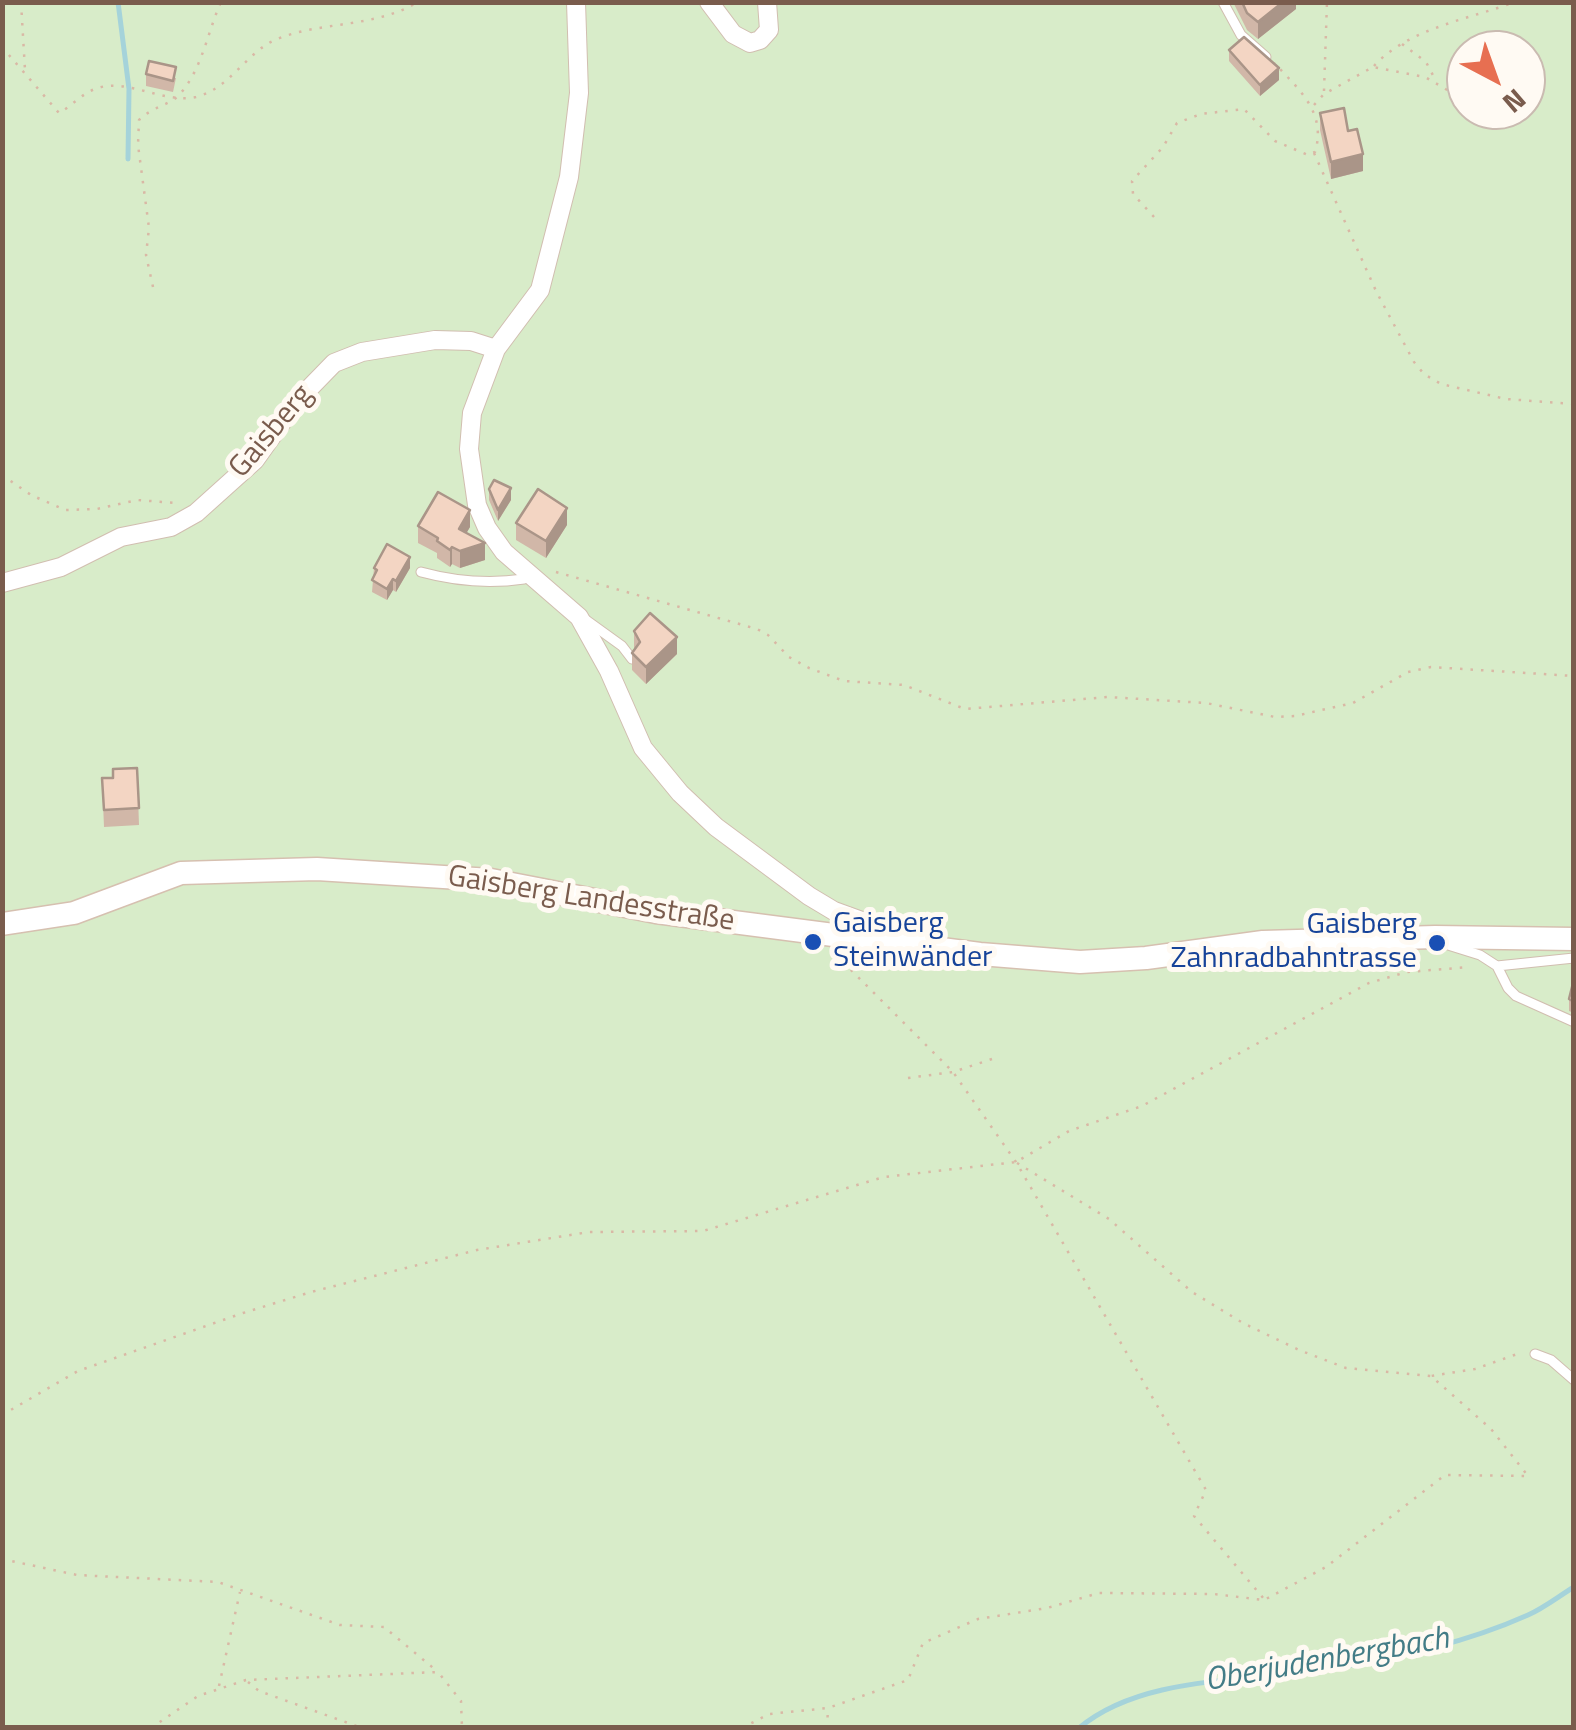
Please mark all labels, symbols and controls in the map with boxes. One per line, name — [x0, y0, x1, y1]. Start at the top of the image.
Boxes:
north arrow — [1446, 30, 1546, 130]
text: N — [1493, 79, 1536, 124]
street label: Gaisberg — [223, 378, 321, 486]
street label: Gaisberg Landesstraße — [445, 860, 737, 940]
place label: Gaisberg Steinwänder — [833, 907, 992, 978]
place label: Gaisberg Zahnradbahntrasse — [1170, 908, 1417, 978]
marker: Gaisberg Steinwänder — [802, 931, 824, 953]
marker: Gaisberg Zahnradbahntrasse — [1426, 932, 1448, 954]
water label: Oberjudenbergbach — [1202, 1621, 1452, 1701]

